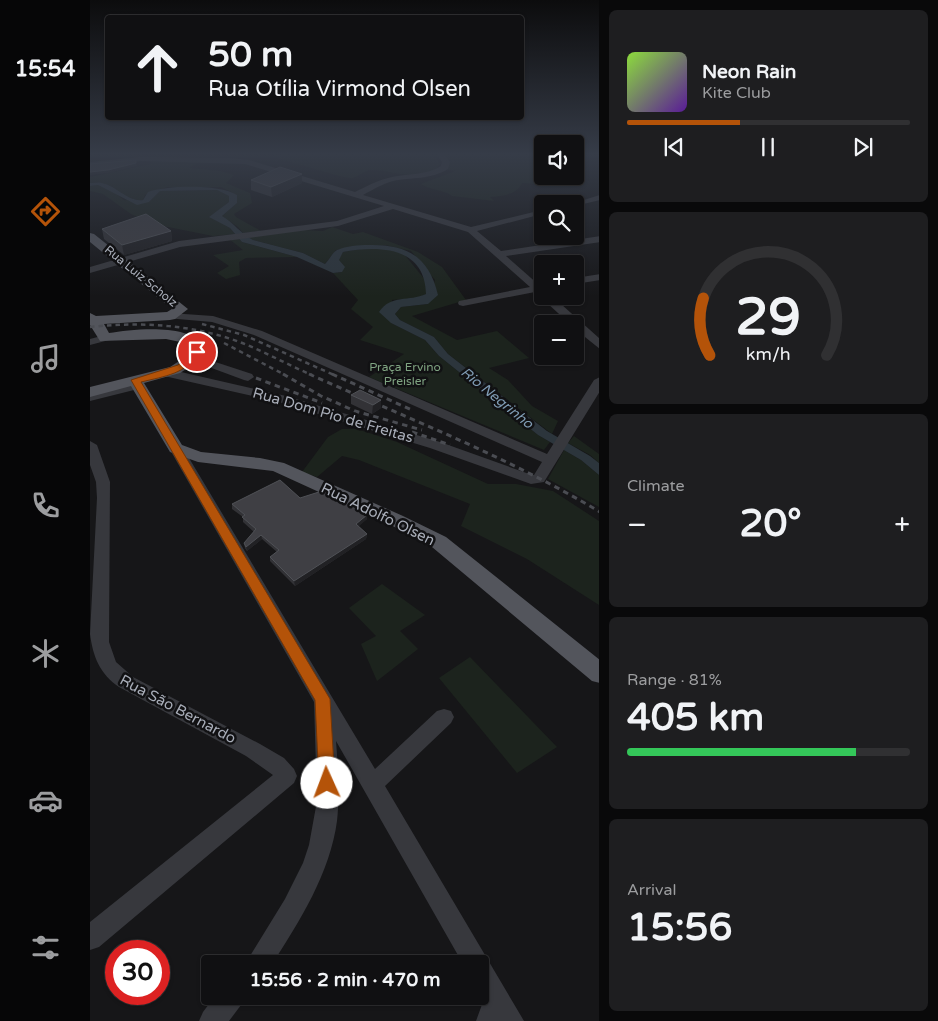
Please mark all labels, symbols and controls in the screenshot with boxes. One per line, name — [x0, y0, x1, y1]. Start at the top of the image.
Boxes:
text: 50 m — [208, 34, 293, 76]
icon: ahead — [125, 35, 190, 100]
text: 15:54 — [15, 56, 75, 82]
text: Neon Rain — [702, 61, 796, 83]
text: Rua Otília Virmond Olsen — [208, 76, 471, 102]
text: Kite Club — [702, 83, 771, 103]
icon: previous — [660, 133, 688, 161]
icon: pause — [754, 133, 782, 161]
icon: next — [849, 133, 877, 161]
map controls — [534, 135, 584, 365]
button: sound — [534, 135, 584, 185]
icon: directions — [28, 194, 63, 229]
button: search — [534, 195, 584, 245]
street label: Rua Luiz Scholz — [102, 242, 180, 310]
button: + — [534, 255, 584, 305]
text: 29 — [736, 286, 801, 349]
button: − — [534, 315, 584, 365]
pin — [176, 331, 218, 373]
icon: arrive — [183, 338, 211, 366]
icon: music — [28, 341, 63, 376]
text: km/h — [746, 344, 791, 365]
park label: Praça Ervino Preisler — [369, 360, 441, 388]
water label: Rio Negrinho — [458, 364, 538, 433]
street label: Rua Dom Pio de Freitas — [251, 383, 415, 447]
text: Climate — [627, 476, 685, 496]
street label: Rua Adolfo Olsen — [318, 479, 438, 549]
icon: phone — [28, 488, 63, 523]
text: 20° — [740, 501, 802, 547]
text: − — [627, 508, 647, 542]
text: + — [894, 508, 910, 542]
icon: climate — [28, 636, 63, 671]
text: Range · 81% — [627, 670, 722, 690]
street label: Rua São Bernardo — [117, 671, 239, 747]
text: 405 km — [627, 695, 764, 741]
position arrow — [300, 756, 352, 808]
icon: car — [28, 783, 63, 818]
text: Arrival — [627, 880, 676, 900]
text: 15:56 — [627, 905, 732, 951]
icon: filters — [28, 930, 63, 965]
speed limit sign: 30 — [105, 940, 170, 1005]
text: 15:56 · 2 min · 470 m — [249, 969, 441, 991]

